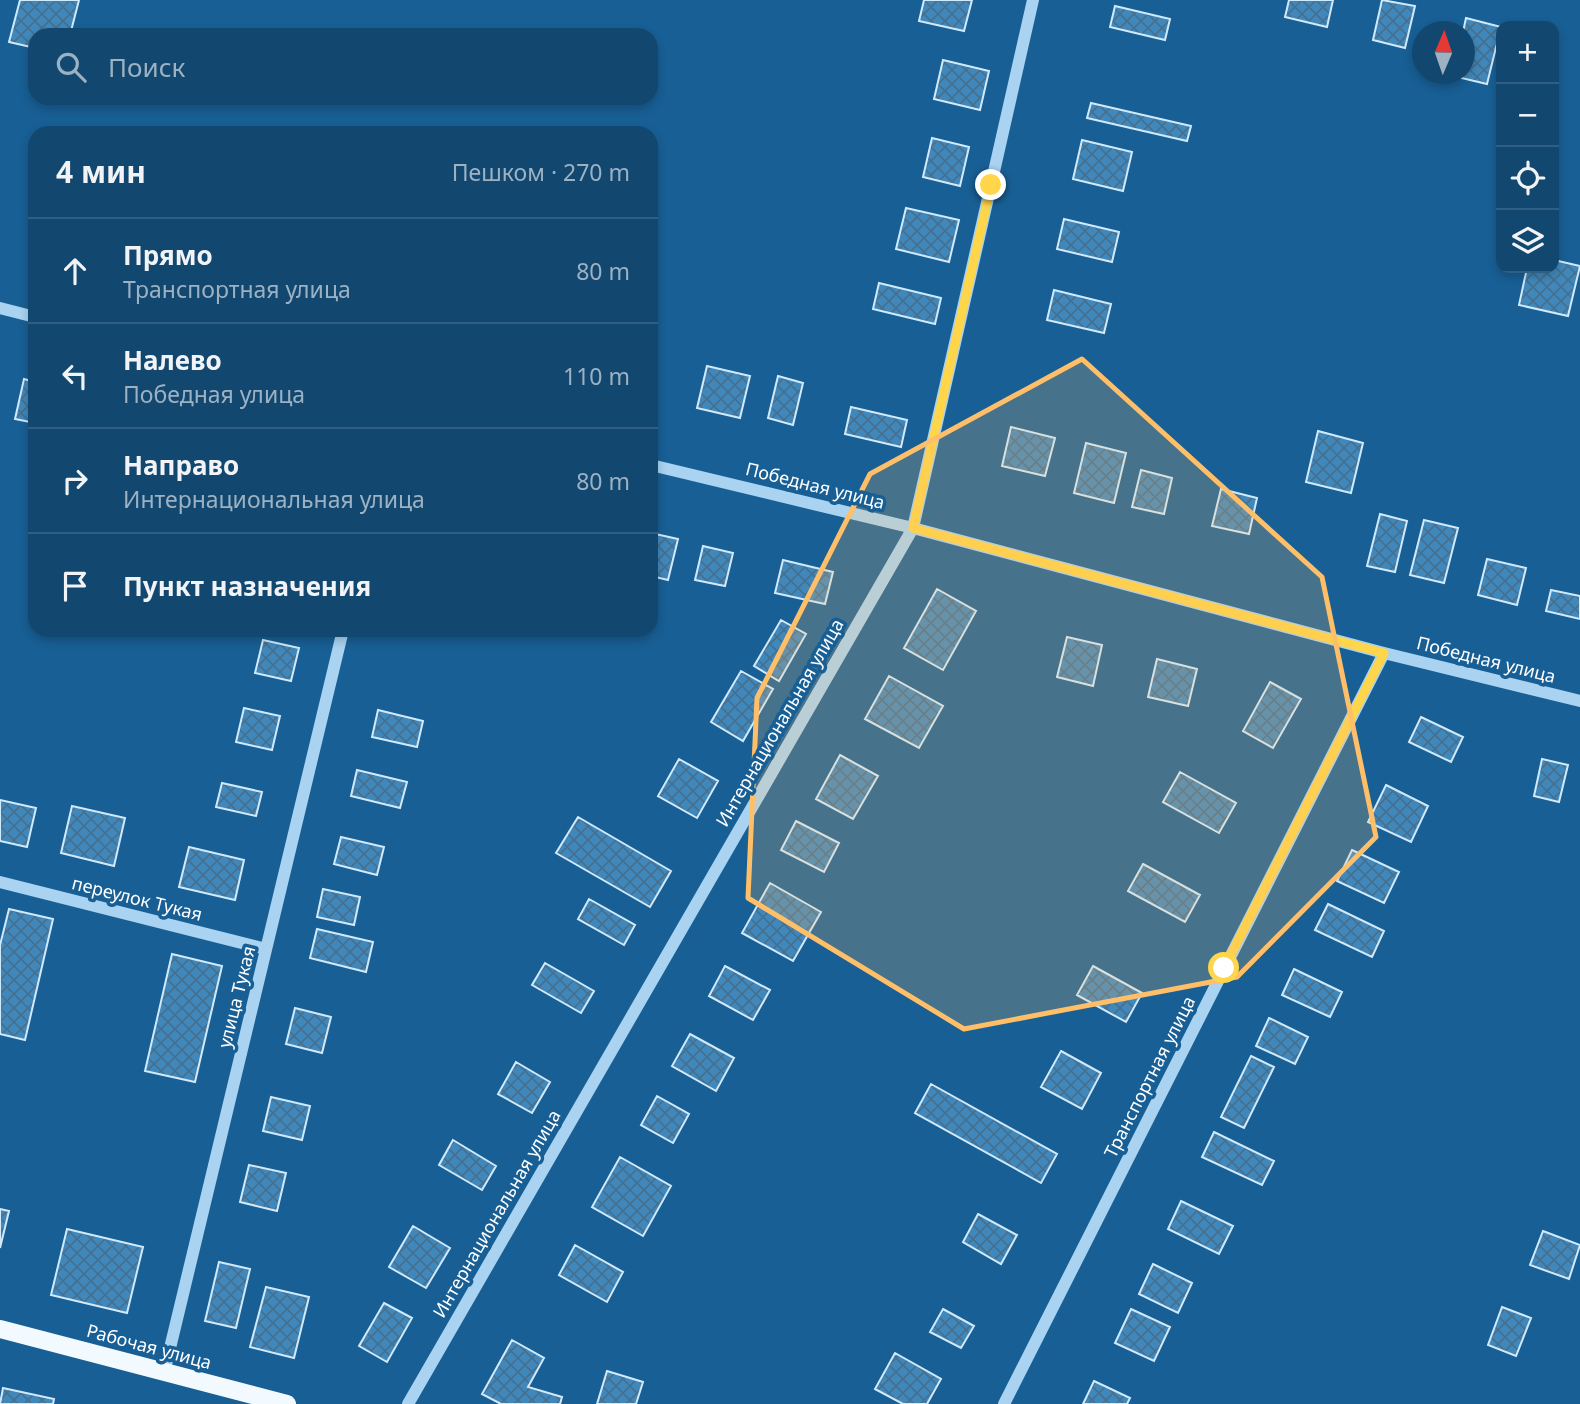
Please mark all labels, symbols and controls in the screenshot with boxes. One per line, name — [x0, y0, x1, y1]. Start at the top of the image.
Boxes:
north arrow — [1412, 21, 1475, 84]
map controls — [1496, 21, 1559, 273]
button: + — [1496, 21, 1559, 84]
search box — [28, 28, 658, 105]
icon: search — [52, 48, 90, 86]
text: Поиск — [108, 49, 185, 85]
button: − — [1496, 84, 1559, 147]
button: locate — [1496, 147, 1559, 210]
text: 4 мин — [56, 151, 146, 192]
text: Пешком · 270 m — [452, 156, 630, 188]
route end — [975, 169, 1006, 200]
button: layers — [1496, 210, 1559, 273]
text: Прямо — [123, 237, 213, 273]
icon: ahead — [56, 252, 94, 290]
text: 80 m — [576, 255, 630, 287]
text: Транспортная улица — [123, 273, 351, 305]
text: Налево — [123, 342, 222, 378]
icon: left — [56, 357, 94, 395]
text: 110 m — [563, 360, 630, 392]
text: Победная улица — [123, 378, 305, 410]
text: Направо — [123, 447, 239, 483]
street label: Победная улица — [743, 456, 887, 514]
icon: right — [56, 462, 94, 500]
text: 80 m — [576, 465, 630, 497]
text: Интернациональная улица — [123, 483, 425, 515]
icon: arrive — [56, 567, 94, 605]
text: Пункт назначения — [123, 568, 371, 604]
street label: Интернациональная улица — [710, 614, 849, 831]
street label: Победная улица — [1414, 630, 1558, 688]
street label: переулок Тукая — [70, 870, 205, 926]
street label: улица Тукая — [212, 943, 260, 1050]
route start — [1208, 952, 1239, 983]
street label: Транспортная улица — [1098, 992, 1200, 1161]
street label: Интернациональная улица — [427, 1105, 566, 1322]
street label: Рабочая улица — [84, 1318, 214, 1374]

